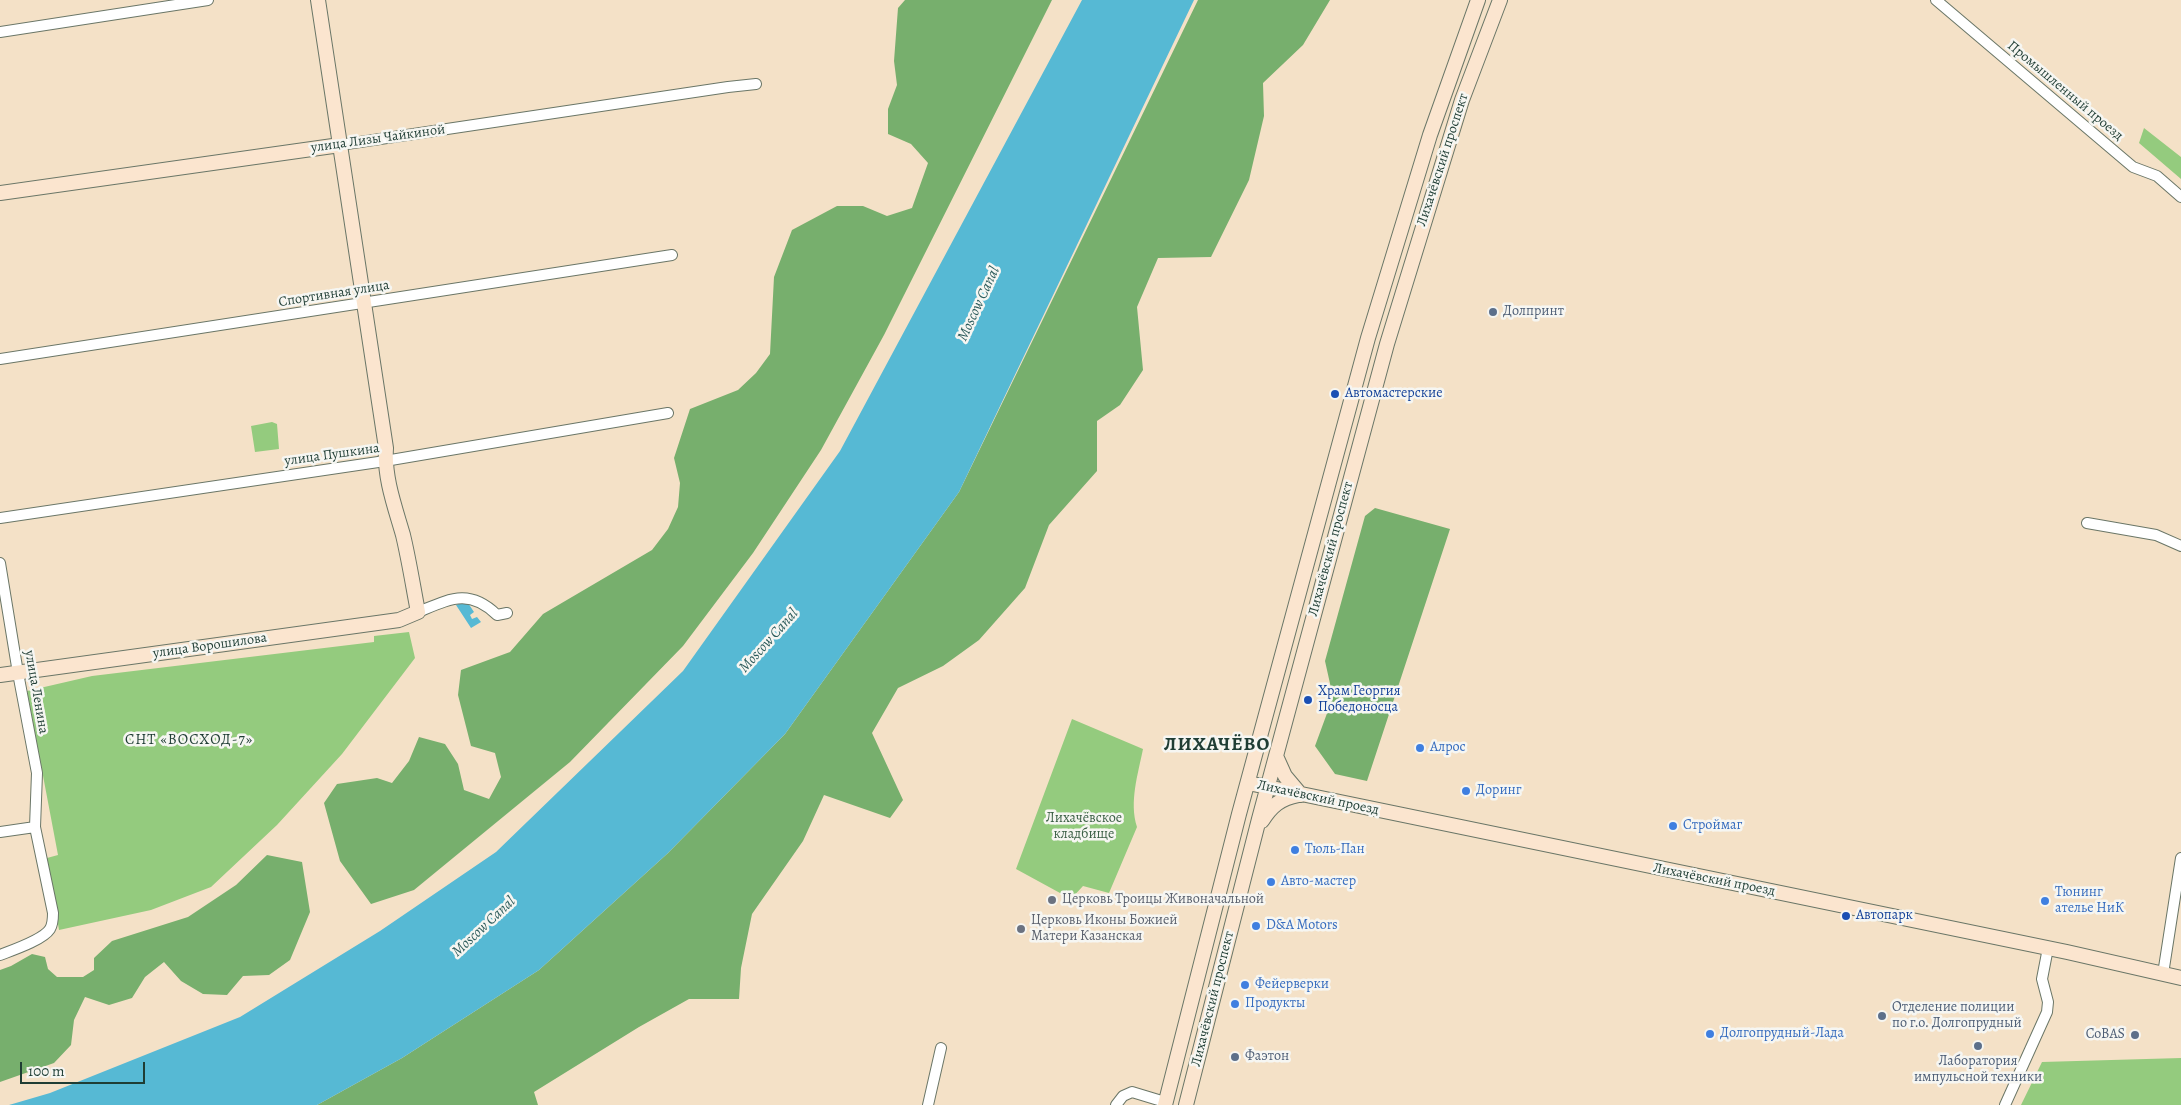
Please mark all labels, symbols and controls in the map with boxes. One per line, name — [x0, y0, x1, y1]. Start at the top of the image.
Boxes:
street label: Промышленный проезд — [2004, 38, 2126, 144]
street label: Лихачёвский проспект — [1414, 91, 1472, 229]
street label: улица Лизы Чайкиной — [310, 121, 446, 157]
water label: Moscow Canal — [954, 264, 1004, 344]
street label: Спортивная улица — [277, 277, 391, 311]
place label: Долпринт — [1503, 304, 1564, 320]
marker: Долпринт — [1487, 306, 1499, 318]
place label: Автомастерские — [1345, 386, 1443, 402]
marker: Автомастерские — [1329, 388, 1341, 400]
street label: улица Пушкина — [283, 440, 381, 470]
street label: Лихачёвский проспект — [1305, 480, 1357, 618]
water label: Moscow Canal — [736, 605, 802, 677]
street label: улица Ворошилова — [152, 630, 268, 662]
street label: улица Ленина — [20, 649, 52, 735]
place label: Храм Георгия Победоносца — [1318, 684, 1400, 716]
marker: Храм Георгия Победоносца — [1302, 694, 1314, 706]
district label: СНТ «ВОСХОД-7» — [123, 731, 255, 749]
district label: ЛИХАЧЁВО — [1163, 734, 1271, 756]
place label: Алрос — [1430, 740, 1466, 756]
marker: Алрос — [1414, 742, 1426, 754]
street label: Лихачёвский проезд — [1256, 777, 1380, 819]
place label: Доринг — [1476, 783, 1522, 799]
marker: Доринг — [1460, 785, 1472, 797]
park label: Лихачёвское кладбище — [1046, 811, 1122, 844]
place label: Строймаг — [1683, 818, 1742, 834]
marker: Строймаг — [1667, 820, 1679, 832]
place label: Тюль-Пан — [1305, 842, 1365, 858]
marker: Тюль-Пан — [1289, 844, 1301, 856]
street label: Лихачёвский проезд — [1651, 860, 1777, 900]
place label: Авто-мастер — [1281, 874, 1356, 890]
marker: Авто-мастер — [1265, 876, 1277, 888]
place label: Тюнинг ателье НиК — [2055, 885, 2124, 918]
place label: Церковь Троицы Живоначальной — [1062, 892, 1264, 908]
water label: Moscow Canal — [449, 893, 519, 961]
marker: Церковь Троицы Живоначальной — [1046, 894, 1058, 906]
marker: Тюнинг ателье НиК — [2039, 895, 2051, 907]
place label: Автопарк — [1856, 908, 1913, 924]
marker: Автопарк — [1840, 910, 1852, 922]
place label: Церковь Иконы Божией Матери Казанская — [1031, 913, 1178, 946]
place label: D&A Motors — [1266, 918, 1338, 934]
marker: D&A Motors — [1250, 920, 1262, 932]
marker: Церковь Иконы Божией Матери Казанская — [1015, 923, 1027, 935]
street label: Лихачёвский проспект — [1188, 930, 1238, 1068]
place label: Фейерверки — [1255, 977, 1329, 993]
marker: Фейерверки — [1239, 979, 1251, 991]
place label: Продукты — [1245, 996, 1305, 1012]
marker: Продукты — [1229, 998, 1241, 1010]
place label: Отделение полиции по г.о. Долгопрудный — [1892, 1000, 2022, 1032]
marker: Отделение полиции по г.о. Долгопрудный — [1876, 1010, 1888, 1022]
place label: Долгопрудный-Лада — [1720, 1026, 1844, 1042]
place label: CoBAS — [2086, 1027, 2125, 1043]
marker: Долгопрудный-Лада — [1704, 1028, 1716, 1040]
marker: CoBAS — [2129, 1029, 2141, 1041]
marker: Лаборатория импульсной техники — [1972, 1040, 1984, 1052]
place label: Фаэтон — [1245, 1049, 1289, 1065]
marker: Фаэтон — [1229, 1051, 1241, 1063]
scale bar — [22, 1052, 148, 1084]
place label: Лаборатория импульсной техники — [1914, 1054, 2042, 1086]
text: 100 m — [28, 1061, 65, 1081]

